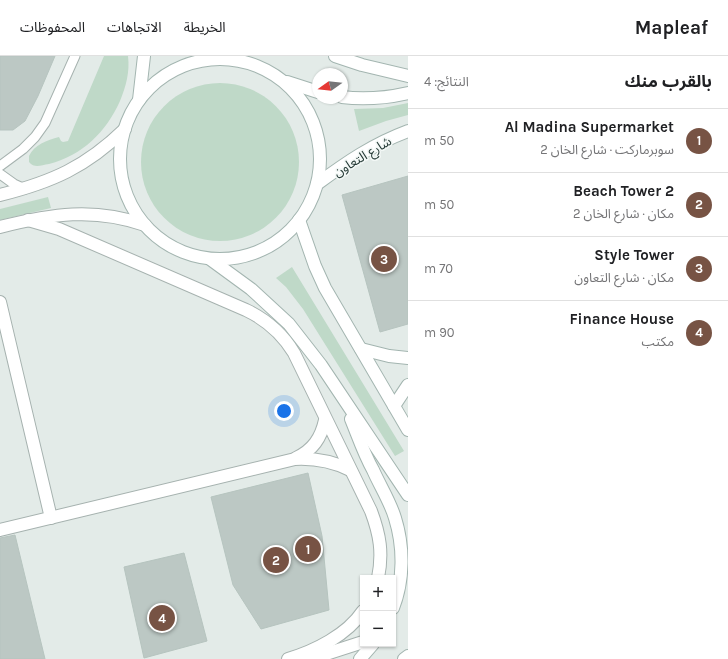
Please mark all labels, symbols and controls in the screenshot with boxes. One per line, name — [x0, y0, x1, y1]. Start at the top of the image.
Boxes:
text: Mapleaf — [635, 17, 708, 39]
text: المحفوظات — [20, 19, 85, 36]
text: الاتجاهات — [107, 19, 162, 36]
text: الخريطة — [184, 19, 226, 36]
north arrow — [312, 68, 348, 104]
text: بالقرب منك — [625, 71, 712, 91]
text: النتائج: 4 — [424, 74, 469, 89]
text: Al Madina Supermarket — [505, 118, 674, 136]
street label: شارع التعاون — [331, 133, 396, 182]
text: 50 m — [424, 133, 454, 148]
text: 1 — [697, 133, 701, 148]
text: سوبرماركت · شارع الخان 2 — [540, 142, 674, 157]
text: Beach Tower 2 — [573, 182, 674, 200]
text: 50 m — [424, 197, 454, 212]
text: 2 — [695, 197, 703, 212]
text: مكان · شارع الخان 2 — [573, 206, 674, 221]
pin: 3 — [371, 244, 397, 274]
text: Style Tower — [594, 246, 674, 264]
text: 70 m — [424, 261, 453, 276]
text: 3 — [695, 261, 703, 276]
text: مكان · شارع التعاون — [574, 270, 674, 285]
text: Finance House — [569, 310, 674, 328]
text: 90 m — [424, 325, 455, 340]
text: 4 — [695, 325, 703, 340]
text: مكتب — [642, 334, 674, 349]
your location — [274, 401, 294, 421]
pin: 1 — [295, 534, 321, 564]
pin: 2 — [263, 545, 289, 575]
map controls — [360, 575, 396, 647]
button: + — [360, 575, 396, 611]
pin: 4 — [149, 603, 175, 633]
button: − — [360, 611, 396, 647]

